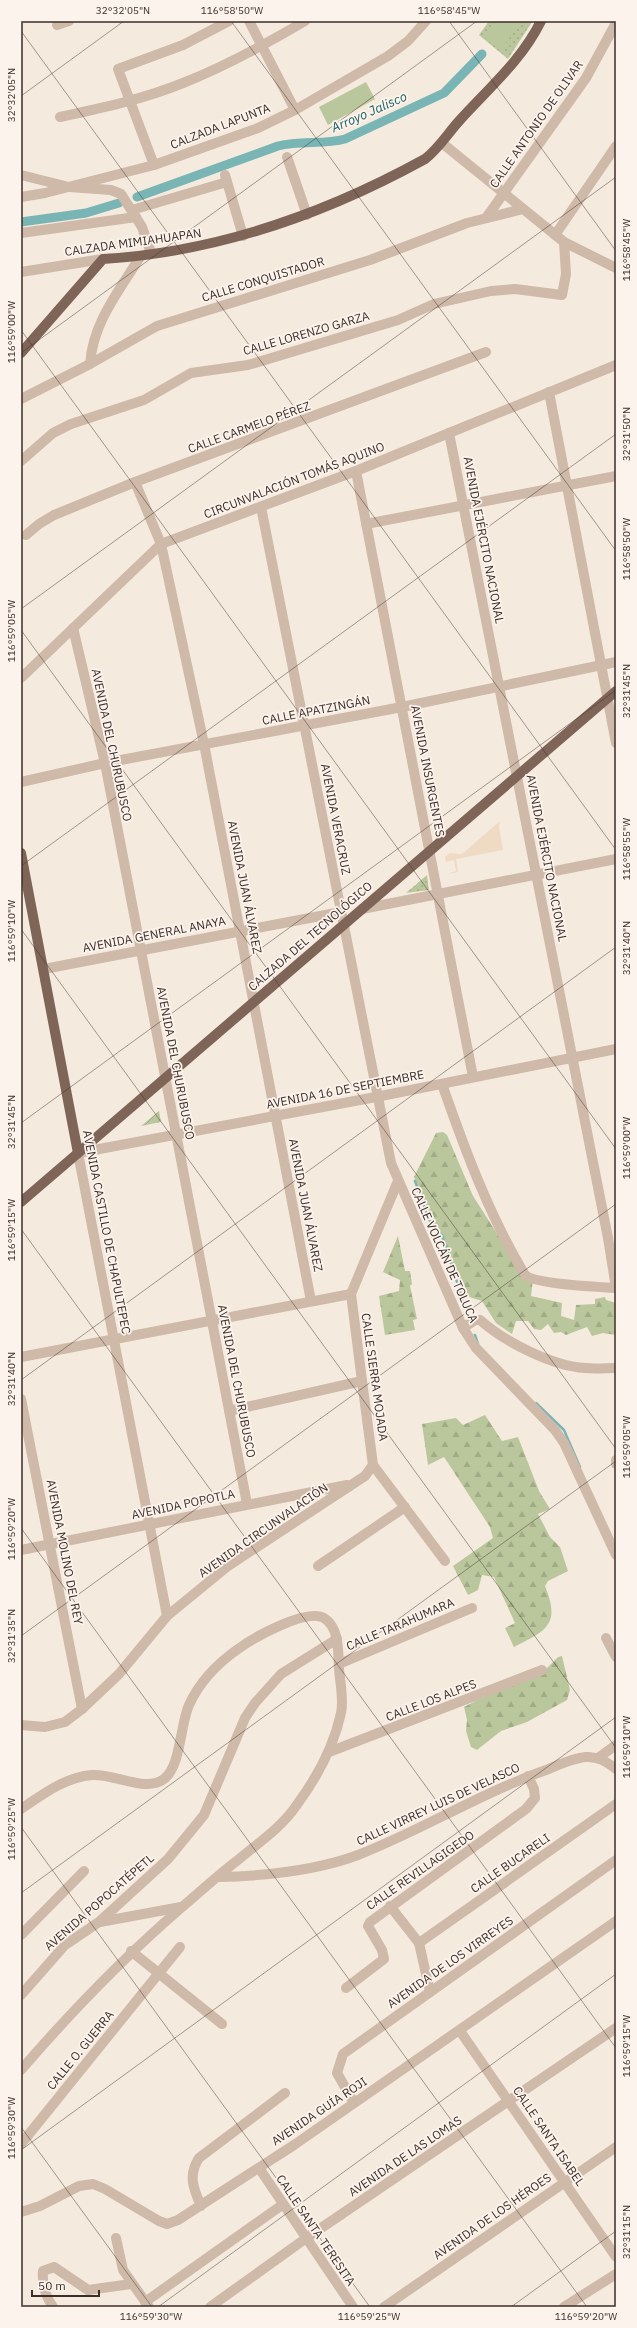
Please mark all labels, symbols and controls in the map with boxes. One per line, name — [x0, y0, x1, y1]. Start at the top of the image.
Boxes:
text: 32°32'05"N — [96, 4, 150, 17]
text: 116°58'50"W — [201, 4, 263, 17]
text: 116°58'45"W — [418, 4, 480, 17]
street label: CALLE ANTONIO DE OLIVAR — [486, 57, 586, 191]
text: 32°32'05"N — [5, 68, 18, 122]
water label: Arroyo Jalisco — [328, 88, 410, 137]
street label: CALZADA LAPUNTA — [168, 100, 272, 152]
text: 116°58'45"W — [620, 219, 633, 281]
street label: CALZADA MIMIAHUAPAN — [64, 225, 202, 259]
street label: CALLE CONQUISTADOR — [200, 253, 326, 305]
text: 116°59'00"W — [5, 301, 18, 363]
street label: CALLE LORENZO GARZA — [241, 308, 371, 358]
street label: CALLE CARMELO PÉREZ — [186, 398, 312, 456]
text: 32°31'50"N — [620, 407, 633, 461]
street label: CIRCUNVALACIÓN TOMÁS AQUINO — [201, 439, 387, 521]
street label: AVENIDA EJÉRCITO NACIONAL — [460, 455, 508, 625]
text: 116°58'50"W — [620, 518, 633, 580]
text: 116°59'05"W — [5, 600, 18, 662]
text: 32°31'45"N — [620, 664, 633, 718]
street label: AVENIDA DEL CHURUBUSCO — [88, 667, 136, 823]
street label: CALLE APATZINGÁN — [261, 692, 371, 728]
street label: AVENIDA INSURGENTES — [408, 704, 448, 838]
street label: AVENIDA VERACRUZ — [318, 762, 354, 876]
street label: AVENIDA EJÉRCITO NACIONAL — [523, 773, 571, 943]
text: 116°58'55"W — [620, 818, 633, 880]
street label: AVENIDA JUAN ÁLVAREZ — [225, 819, 265, 955]
street label: CALZADA DEL TECNOLÓGICO — [245, 878, 375, 994]
text: 116°59'10"W — [5, 900, 18, 962]
street label: AVENIDA GENERAL ANAYA — [81, 913, 227, 955]
text: 32°31'40"N — [620, 921, 633, 975]
street label: AVENIDA DEL CHURUBUSCO — [154, 985, 198, 1141]
street label: AVENIDA 16 DE SEPTIEMBRE — [265, 1066, 425, 1112]
text: 32°31'45"N — [5, 1095, 18, 1149]
text: 116°59'00"W — [620, 1117, 633, 1179]
street label: AVENIDA CASTILLO DE CHAPULTEPEC — [80, 1129, 134, 1336]
street label: AVENIDA JUAN ÁLVAREZ — [286, 1137, 326, 1273]
street label: CALLE VOLCÁN DE TOLUCA — [408, 1185, 482, 1325]
text: 116°59'15"W — [5, 1199, 18, 1261]
street label: AVENIDA DEL CHURUBUSCO — [215, 1303, 259, 1459]
street label: CALLE SIERRA MOJADA — [359, 1312, 391, 1442]
text: 32°31'40"N — [5, 1352, 18, 1406]
text: 116°59'05"W — [620, 1416, 633, 1478]
street label: AVENIDA MOLINO DEL REY — [44, 1478, 86, 1626]
street label: AVENIDA CIRCUNVALACIÓN — [195, 1480, 331, 1580]
street label: AVENIDA POPOTLA — [130, 1486, 236, 1522]
text: 116°59'20"W — [5, 1498, 18, 1560]
street label: CALLE TARAHUMARA — [344, 1594, 456, 1653]
text: 32°31'35"N — [5, 1609, 18, 1663]
street label: CALLE LOS ALPES — [384, 1676, 478, 1724]
text: 116°59'10"W — [620, 1716, 633, 1778]
street label: CALLE VIRREY LUIS DE VELASCO — [354, 1759, 522, 1849]
text: 116°59'25"W — [5, 1798, 18, 1860]
street label: CALLE REVILLAGIGEDO — [363, 1827, 477, 1913]
street label: CALLE BUCARELI — [467, 1830, 553, 1896]
street label: AVENIDA POPOCATÉPETL — [41, 1850, 157, 1954]
street label: AVENIDA DE LOS VIRREYES — [384, 1913, 516, 2011]
street label: CALLE O. GUERRA — [43, 2007, 117, 2093]
text: 116°59'15"W — [620, 2015, 633, 2077]
street label: AVENIDA GUÍA ROJI — [268, 2073, 370, 2148]
street label: CALLE SANTA ISABEL — [510, 2083, 588, 2189]
text: 116°59'30"W — [5, 2097, 18, 2159]
street label: AVENIDA DE LAS LOMAS — [346, 2112, 465, 2200]
street label: AVENIDA DE LOS HÉROES — [430, 2170, 554, 2262]
street label: CALLE SANTA TERESITA — [273, 2172, 359, 2289]
text: 32°31'15"N — [620, 2205, 633, 2259]
scale bar — [32, 2272, 99, 2298]
text: 50 m — [38, 2278, 66, 2293]
text: 116°59'30"W — [120, 2310, 182, 2323]
text: 116°59'25"W — [338, 2310, 400, 2323]
text: 116°59'20"W — [555, 2310, 617, 2323]

